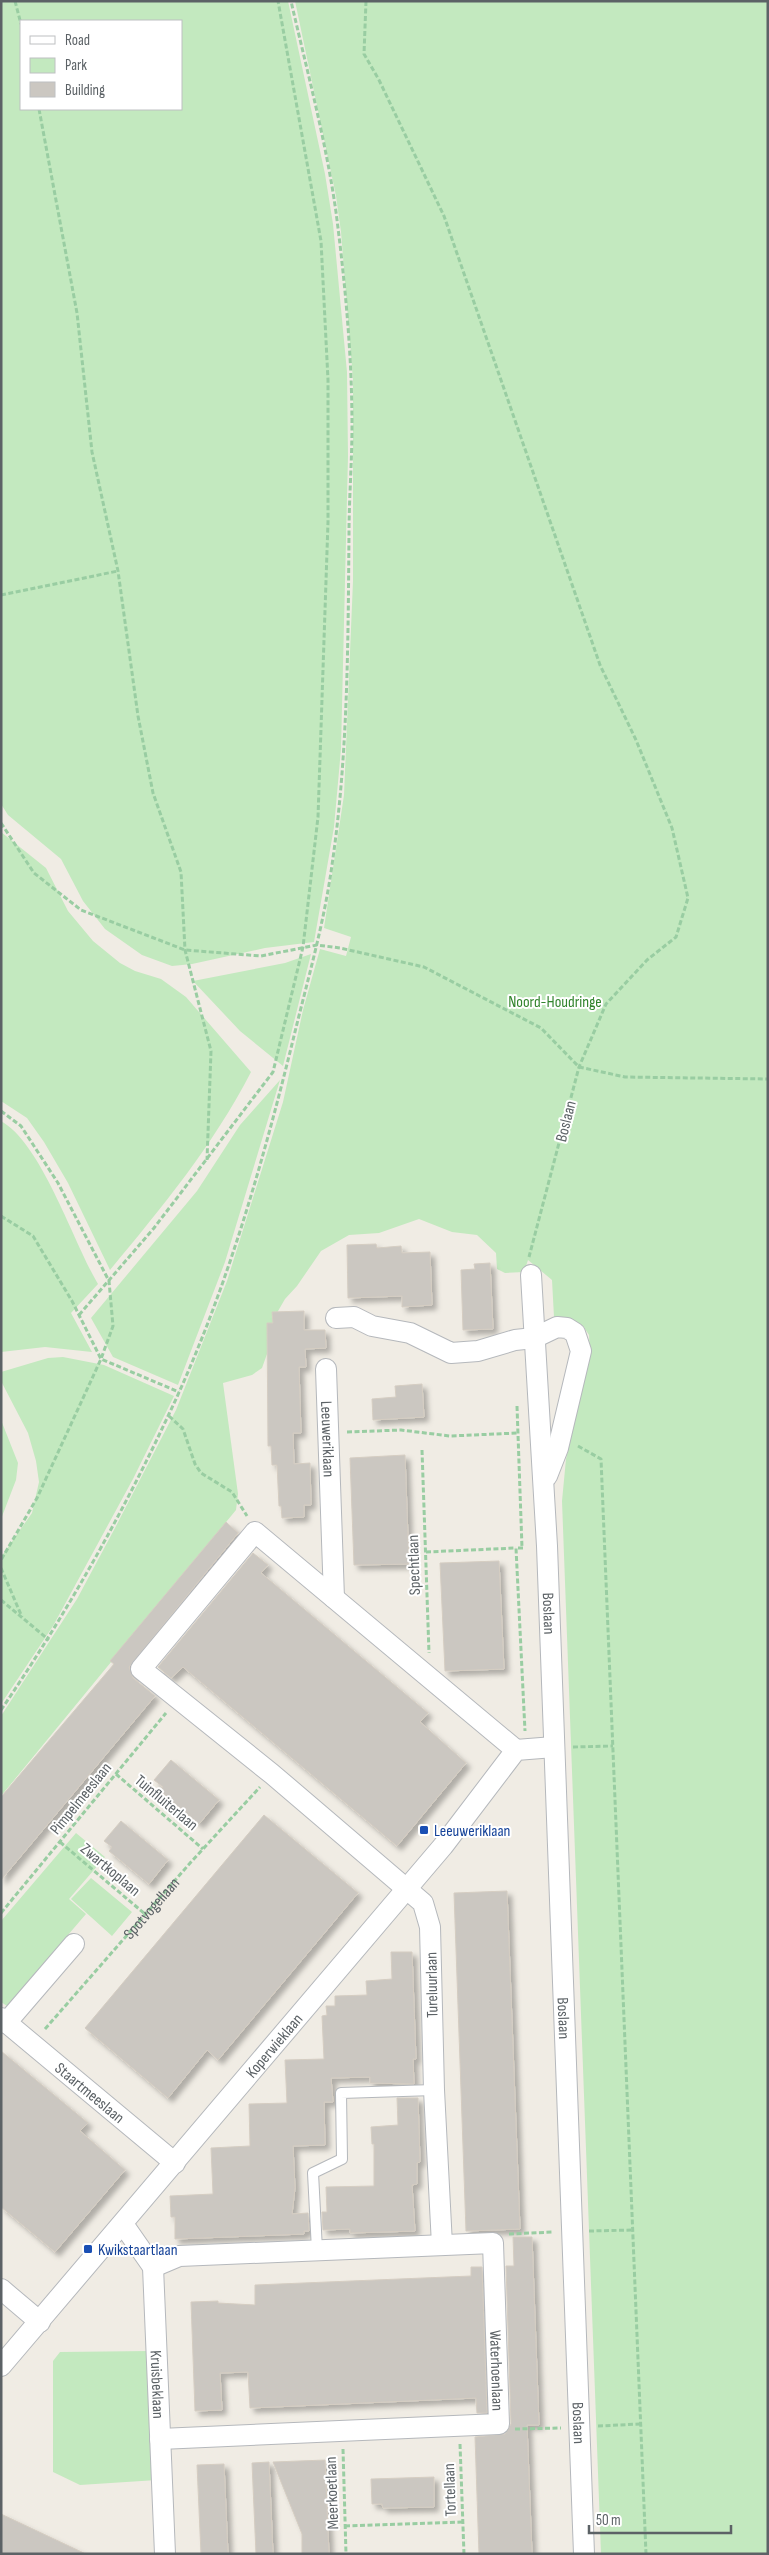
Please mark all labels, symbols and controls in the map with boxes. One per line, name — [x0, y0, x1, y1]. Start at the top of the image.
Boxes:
legend — [20, 20, 182, 110]
text: Road — [65, 31, 90, 50]
text: Park — [65, 56, 87, 75]
text: Building — [65, 81, 105, 100]
park label: Noord-Houdringe — [508, 993, 602, 1012]
street label: Boslaan — [552, 1099, 581, 1144]
street label: Leeuweriklaan — [316, 1400, 338, 1478]
street label: Spechtlaan — [404, 1534, 425, 1595]
street label: Boslaan — [538, 1592, 558, 1635]
street label: Pimpelmeeslaan — [46, 1759, 116, 1839]
street label: Tuinfluiterlaan — [131, 1771, 201, 1835]
place label: Leeuweriklaan — [434, 1822, 510, 1841]
marker: Leeuweriklaan — [418, 1824, 430, 1836]
street label: Zwartkoplaan — [76, 1840, 144, 1901]
street label: Spotvogellaan — [120, 1874, 184, 1944]
street label: Tureluurlaan — [422, 1952, 443, 2018]
street label: Boslaan — [553, 1997, 573, 2039]
street label: Koperwieklaan — [242, 2010, 307, 2082]
street label: Staartmeeslaan — [51, 2059, 128, 2128]
place label: Kwikstaartlaan — [98, 2241, 178, 2260]
marker: Kwikstaartlaan — [82, 2243, 94, 2255]
street label: Waterhoenlaan — [485, 2330, 507, 2411]
street label: Kruisbeklaan — [145, 2350, 167, 2419]
street label: Boslaan — [567, 2402, 588, 2444]
street label: Meerkoetlaan — [322, 2456, 343, 2530]
street label: Tortellaan — [440, 2463, 461, 2517]
scale bar — [589, 2502, 732, 2534]
text: 50 m — [596, 2511, 621, 2530]

